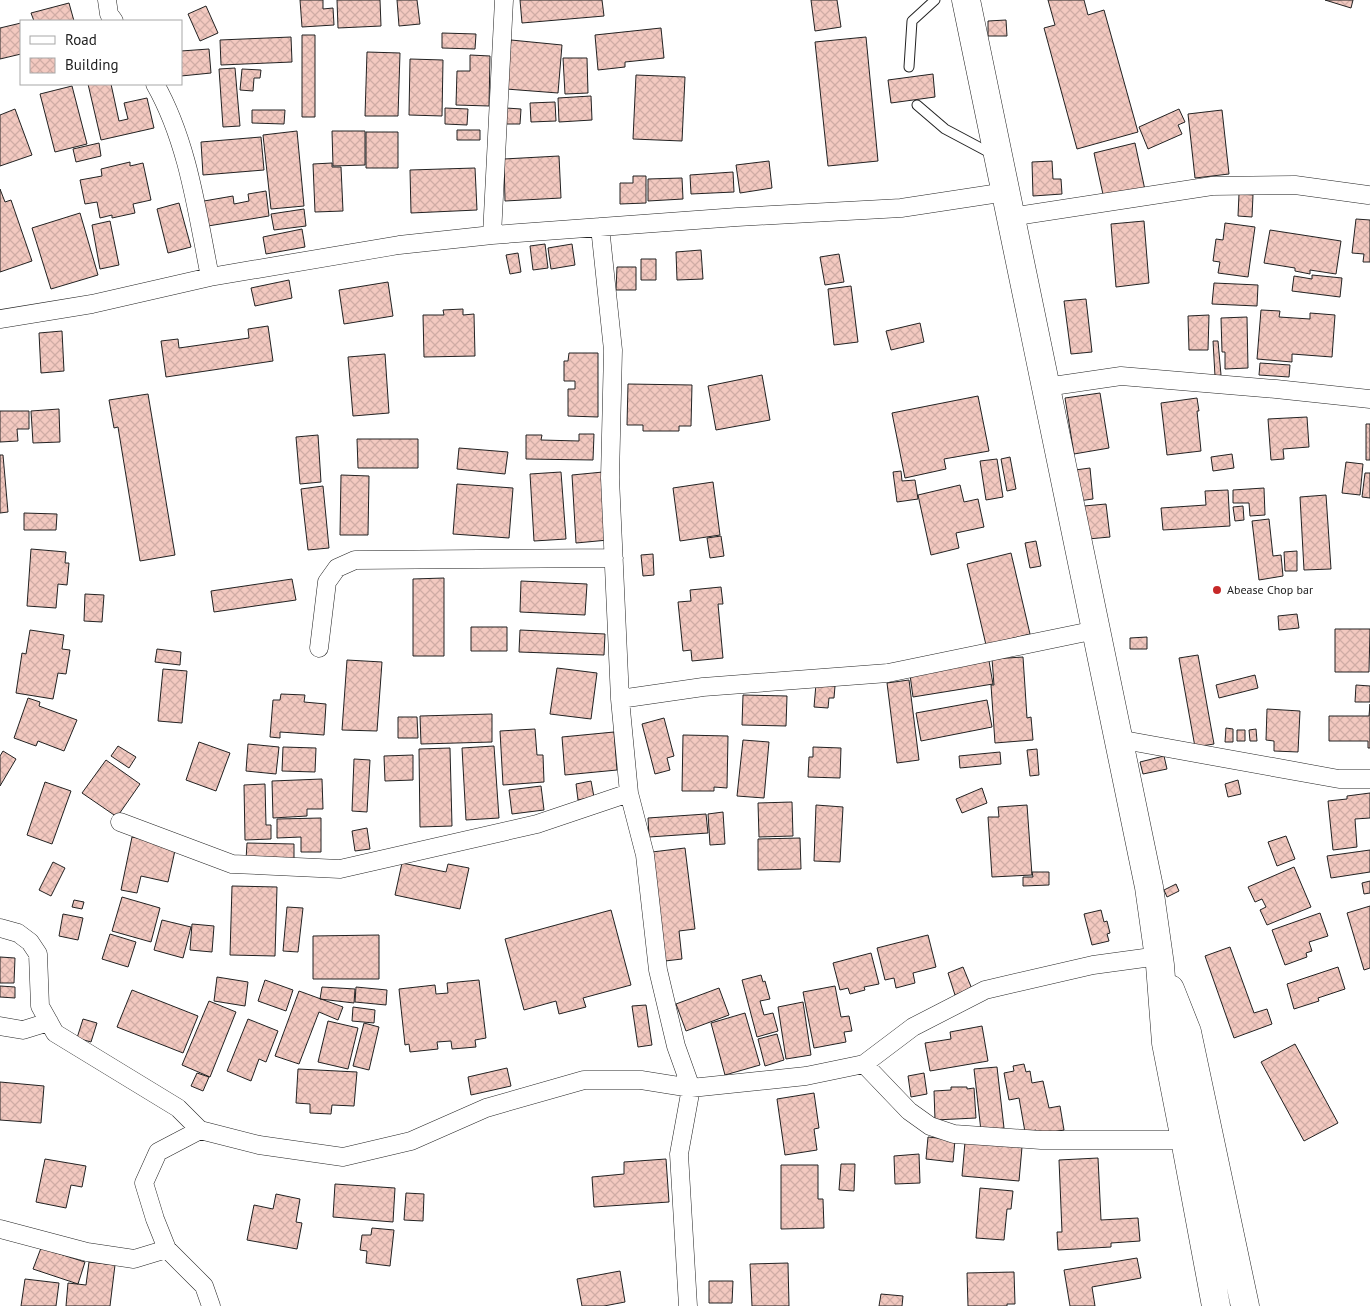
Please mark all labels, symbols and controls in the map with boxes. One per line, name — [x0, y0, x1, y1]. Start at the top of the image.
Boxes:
legend — [20, 20, 182, 85]
text: Road — [65, 30, 97, 49]
text: Building — [65, 55, 119, 74]
place label: Abease Chop bar — [1227, 582, 1313, 597]
marker: Abease Chop bar — [1211, 584, 1223, 596]

